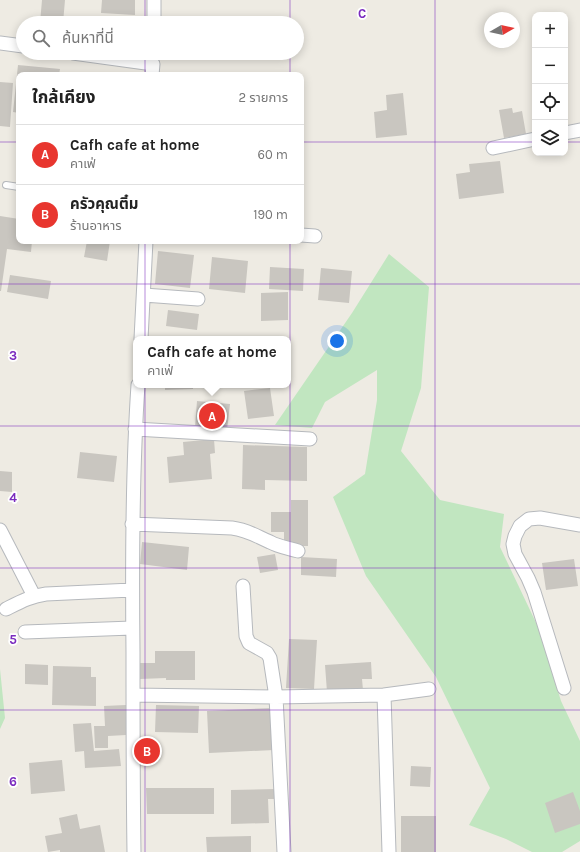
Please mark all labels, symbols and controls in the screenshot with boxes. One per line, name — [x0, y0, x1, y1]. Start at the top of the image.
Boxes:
text: C — [358, 6, 366, 21]
north arrow — [484, 12, 520, 48]
map controls — [532, 12, 568, 156]
button: + — [532, 12, 568, 48]
search box — [16, 16, 304, 60]
icon: search — [30, 27, 52, 49]
text: ค้นหาที่นี่ — [62, 29, 114, 47]
button: − — [532, 48, 568, 84]
button: locate — [532, 84, 568, 120]
text: ใกล้เคียง — [32, 87, 95, 107]
text: 2 รายการ — [239, 90, 288, 105]
button: layers — [532, 120, 568, 156]
text: Cafh cafe at home — [70, 136, 199, 154]
text: A — [41, 147, 49, 162]
text: 60 m — [258, 147, 288, 162]
text: คาเฟ่ — [70, 156, 96, 171]
text: ครัวคุณติ๋ม — [70, 195, 138, 213]
text: B — [41, 207, 49, 222]
text: 190 m — [253, 207, 288, 222]
text: ร้านอาหาร — [70, 218, 122, 233]
your location — [327, 331, 347, 351]
popup — [133, 336, 291, 388]
text: Cafh cafe at home — [147, 343, 277, 361]
text: 3 — [9, 348, 17, 363]
text: คาเฟ่ — [147, 363, 173, 378]
pin: A — [199, 401, 225, 431]
text: 4 — [9, 490, 17, 505]
text: 5 — [9, 632, 17, 647]
pin: B — [134, 736, 160, 766]
text: 6 — [9, 774, 17, 789]

